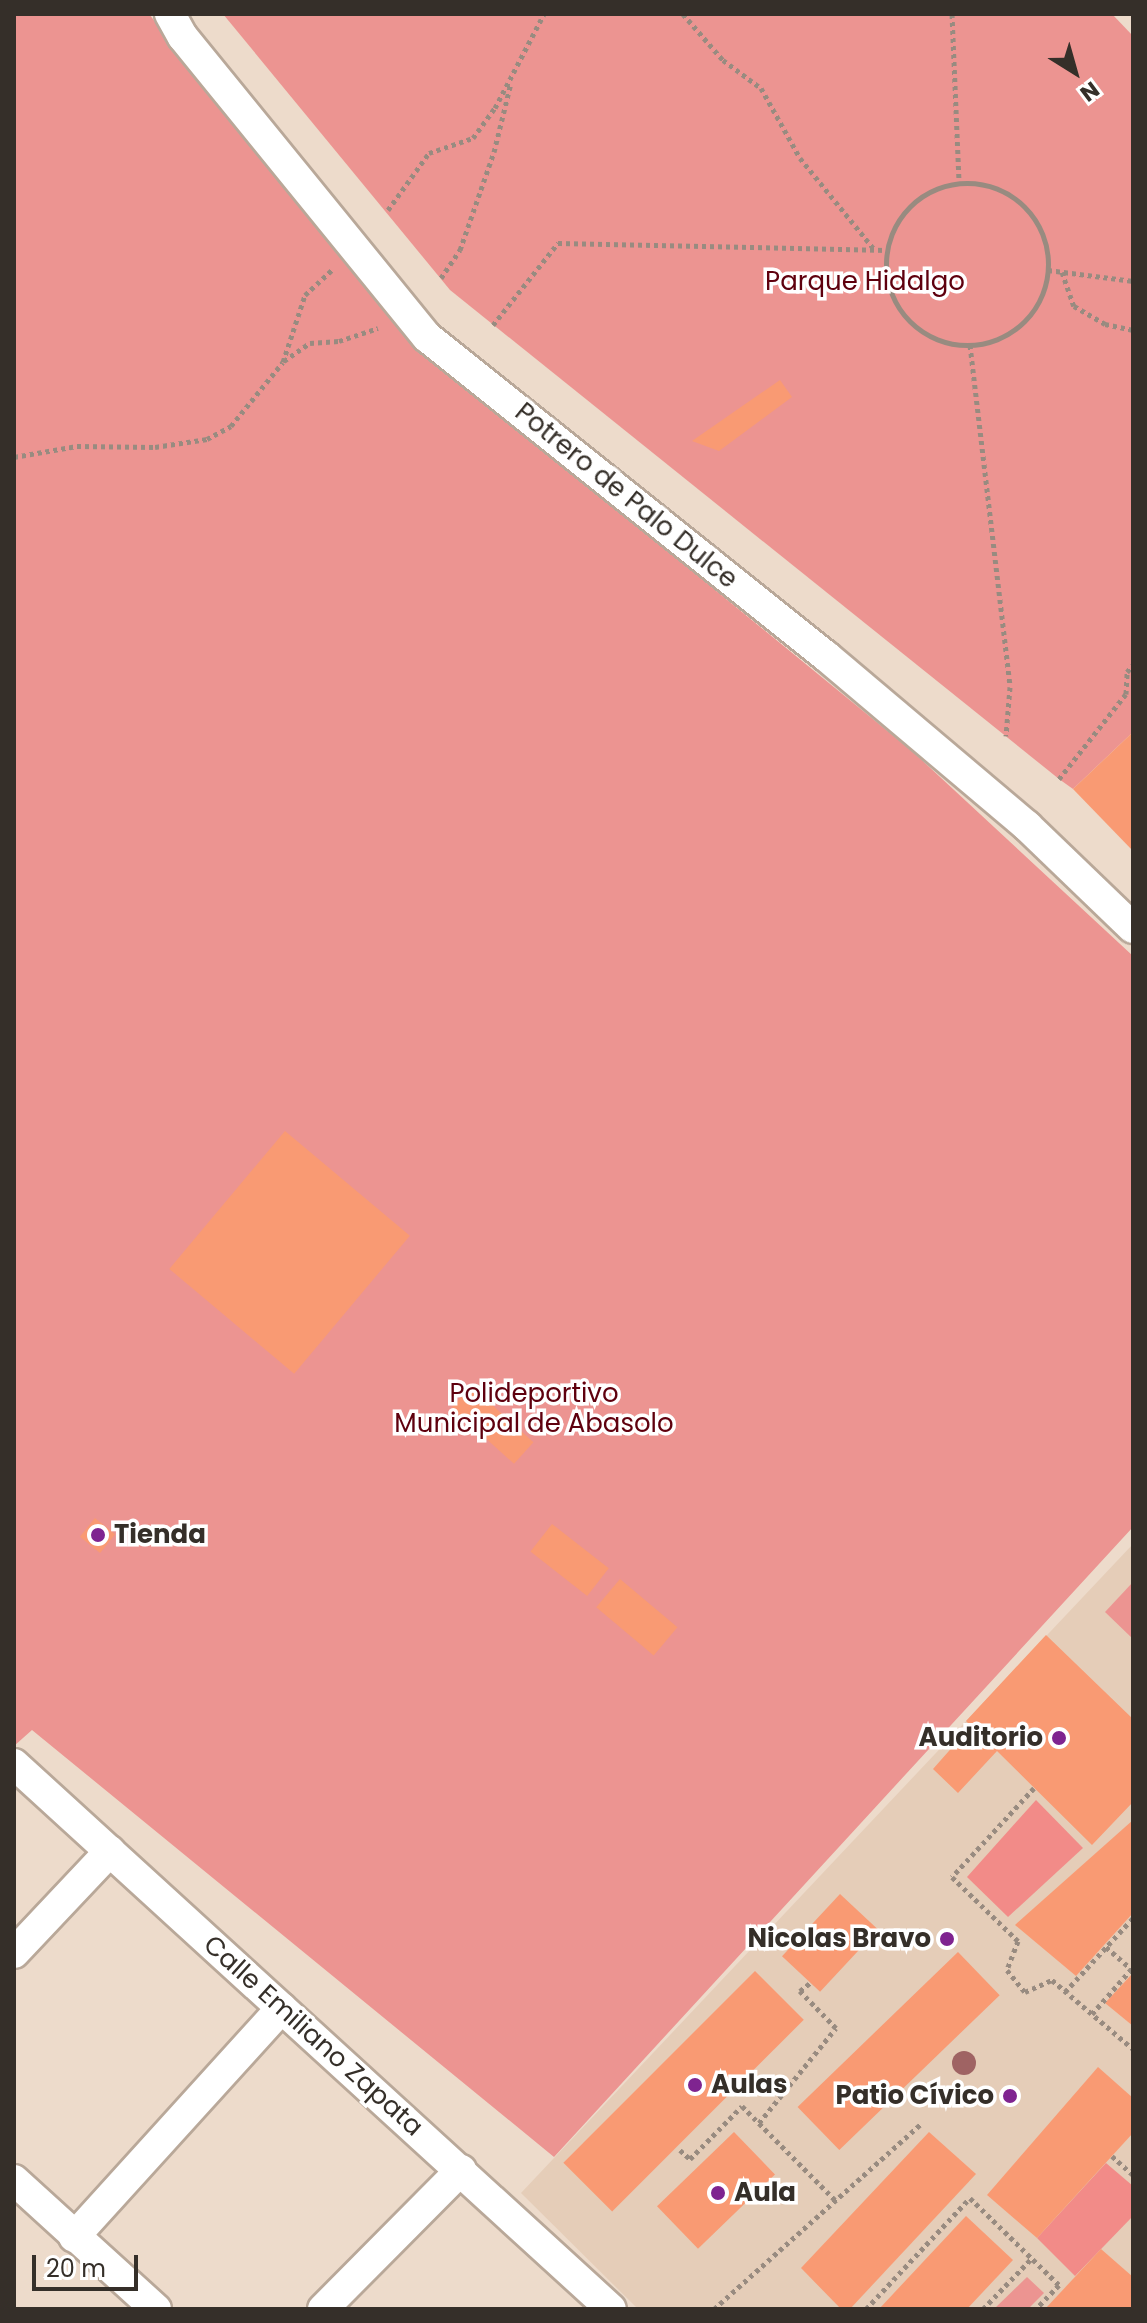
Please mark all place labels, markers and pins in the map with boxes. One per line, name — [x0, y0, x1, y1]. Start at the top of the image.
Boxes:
place label: Tienda — [114, 1519, 206, 1551]
marker: Tienda — [89, 1526, 107, 1544]
place label: Auditorio — [919, 1722, 1043, 1754]
marker: Auditorio — [1050, 1729, 1068, 1747]
place label: Nicolas Bravo — [747, 1923, 931, 1955]
marker: Nicolas Bravo — [938, 1930, 956, 1948]
place label: Aulas — [711, 2069, 788, 2101]
marker: Aulas — [686, 2076, 704, 2094]
place label: Patio Cívico — [835, 2080, 994, 2112]
marker: Patio Cívico — [1001, 2087, 1019, 2105]
place label: Aula — [734, 2177, 796, 2209]
marker: Aula — [709, 2184, 727, 2202]

